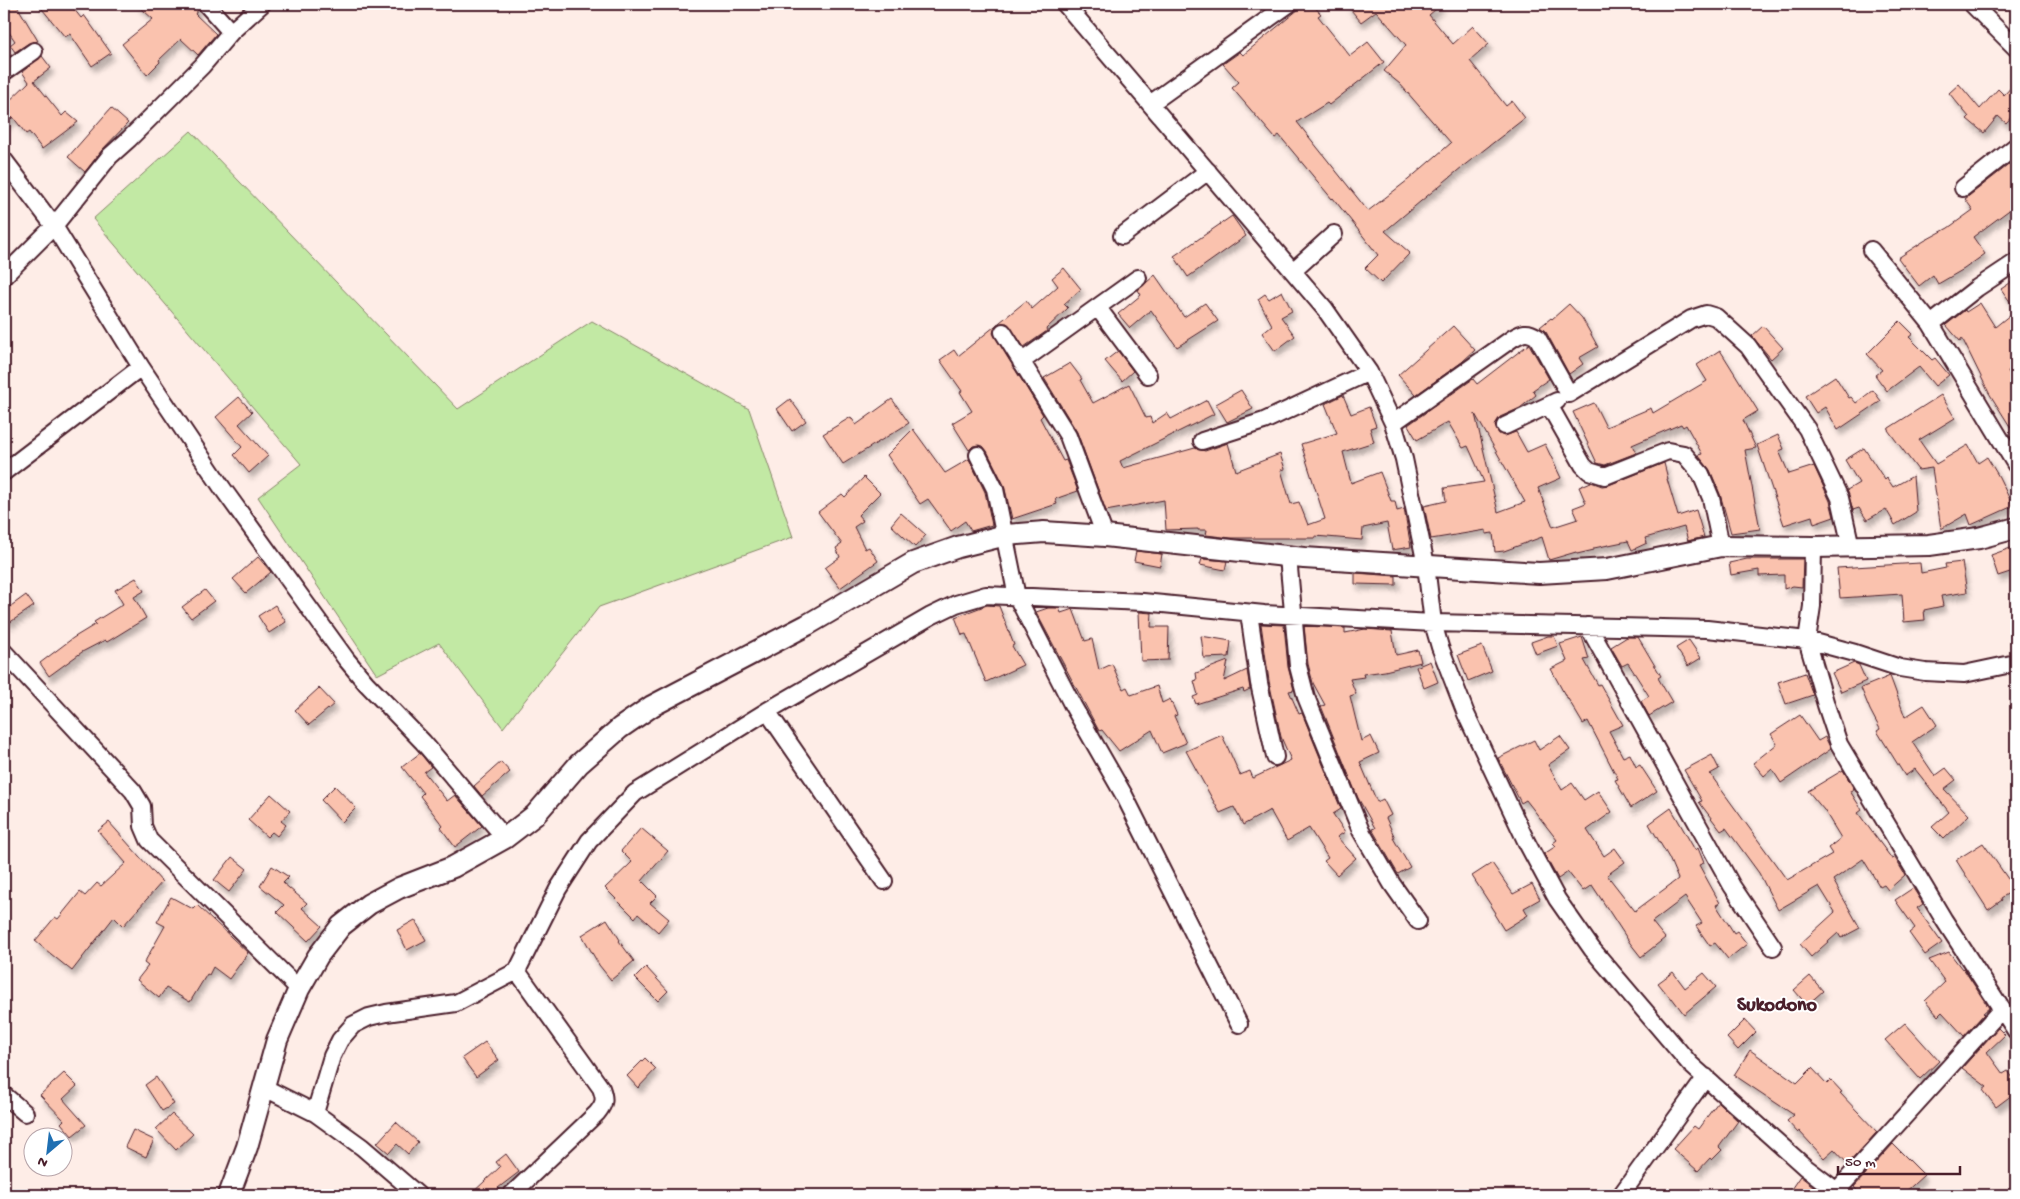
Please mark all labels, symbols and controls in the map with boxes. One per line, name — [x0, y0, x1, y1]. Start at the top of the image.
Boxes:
district label: Sukodono — [1737, 995, 1818, 1018]
north arrow — [22, 1126, 72, 1176]
scale bar — [1838, 1144, 1960, 1176]
text: N — [35, 1152, 51, 1171]
text: 50 m — [1845, 1154, 1876, 1172]

